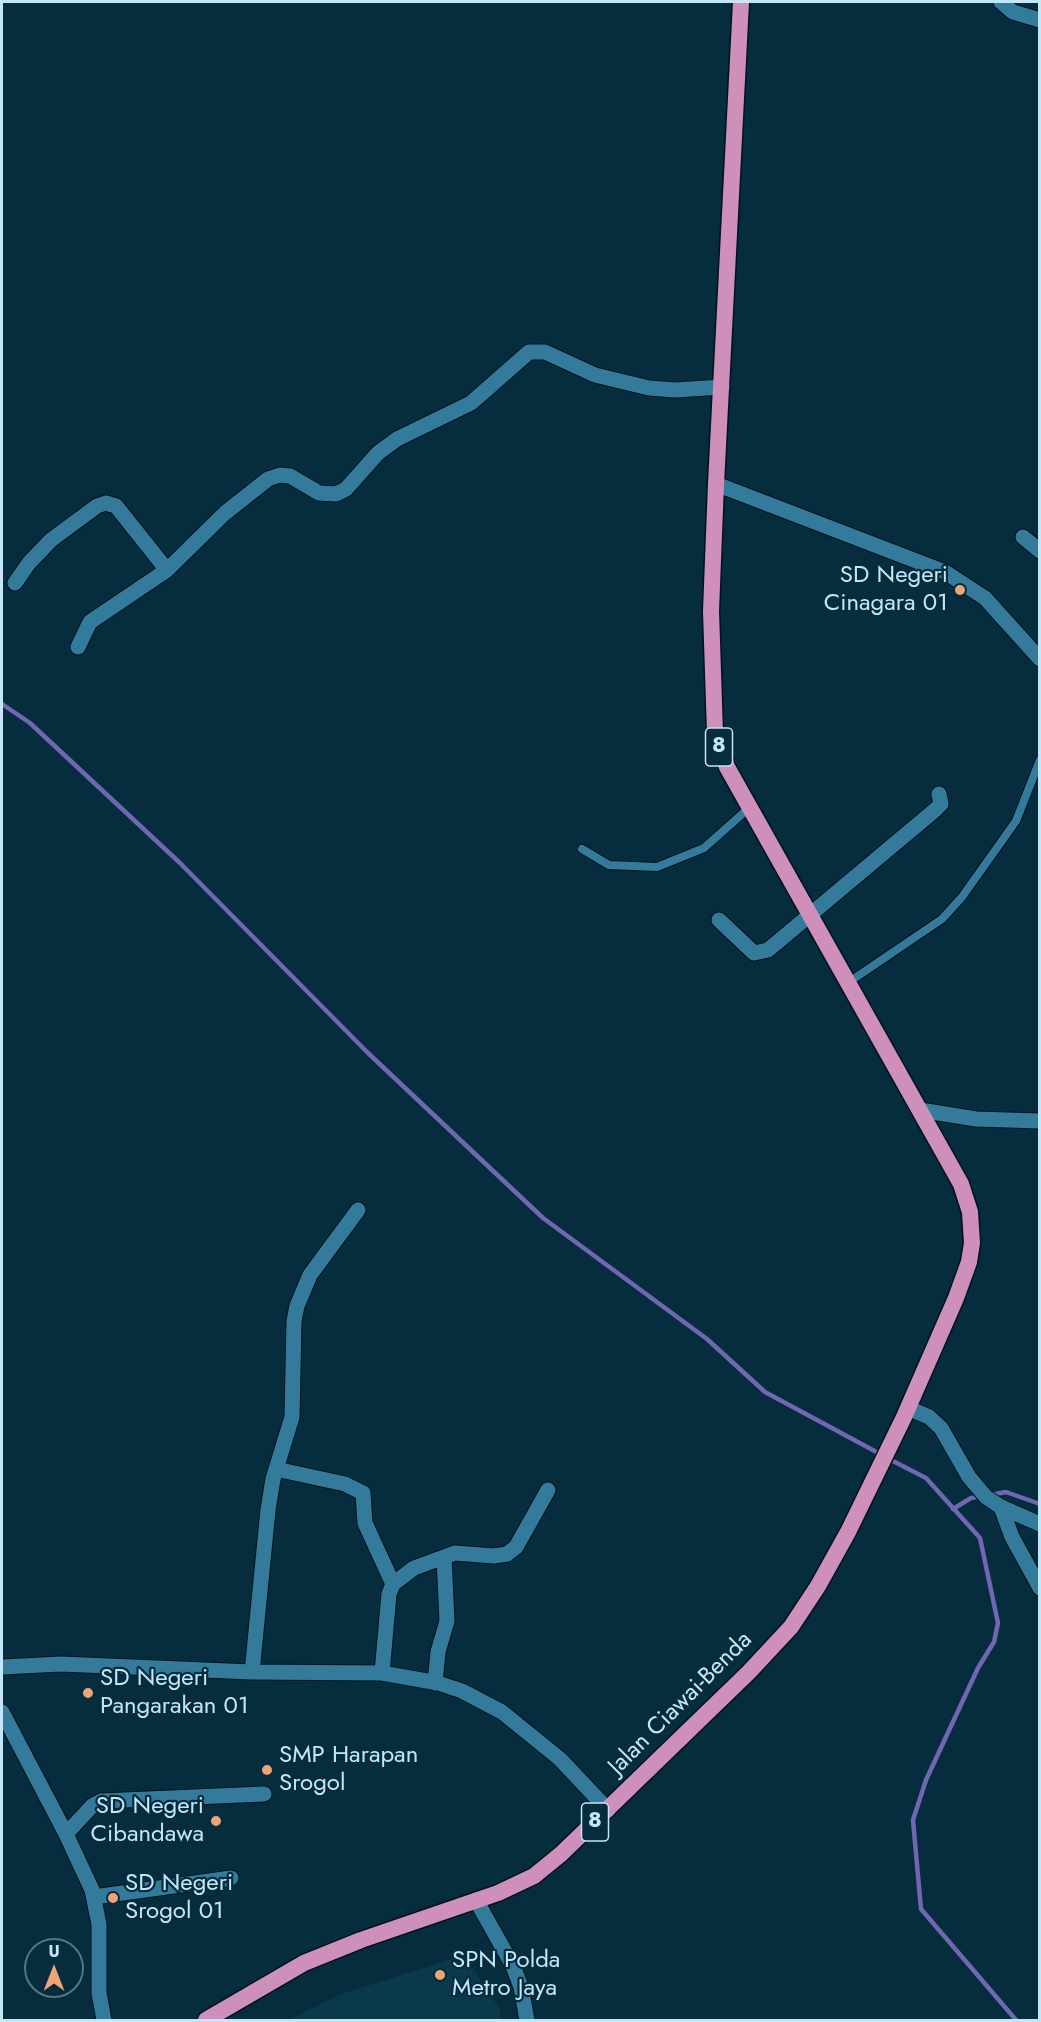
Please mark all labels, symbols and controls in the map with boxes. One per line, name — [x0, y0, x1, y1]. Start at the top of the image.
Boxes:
place label: SD Negeri Cinagara 01 — [824, 562, 948, 618]
marker: SD Negeri Cinagara 01 — [953, 583, 967, 597]
road number: 8 — [706, 728, 732, 766]
street label: Jalan Ciawai-Benda — [603, 1626, 759, 1782]
place label: SD Negeri Pangarakan 01 — [100, 1665, 249, 1721]
marker: SD Negeri Pangarakan 01 — [81, 1686, 95, 1700]
place label: SMP Harapan Srogol — [279, 1742, 418, 1798]
marker: SMP Harapan Srogol — [260, 1763, 274, 1777]
place label: SD Negeri Cibandawa — [91, 1793, 204, 1849]
road number: 8 — [582, 1803, 608, 1841]
marker: SD Negeri Cibandawa — [209, 1814, 223, 1828]
place label: SD Negeri Srogol 01 — [125, 1870, 233, 1926]
marker: SD Negeri Srogol 01 — [106, 1891, 120, 1905]
north arrow — [24, 1938, 84, 1998]
text: U — [48, 1940, 60, 1963]
place label: SPN Polda Metro Jaya — [452, 1947, 560, 2003]
marker: SPN Polda Metro Jaya — [433, 1968, 447, 1982]

